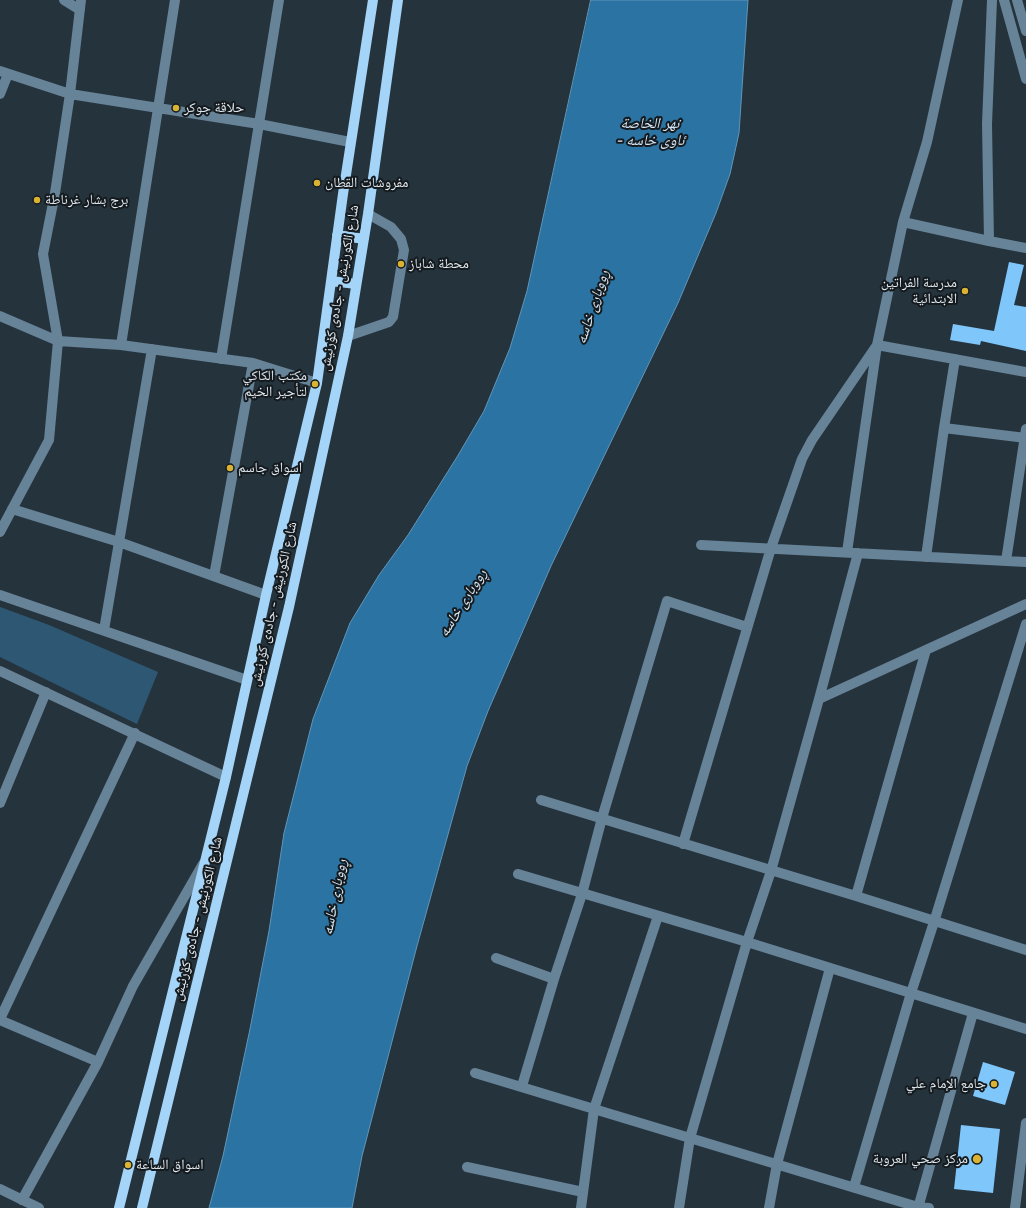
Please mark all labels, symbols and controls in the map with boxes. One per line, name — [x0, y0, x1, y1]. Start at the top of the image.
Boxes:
place label: حلاقة جوكر — [184, 100, 244, 116]
marker: حلاقة جوكر — [171, 103, 181, 113]
water label: نهر الخاصة - ئاوی خاسە — [616, 115, 684, 150]
place label: مفروشات القطان — [325, 175, 408, 191]
marker: مفروشات القطان — [312, 178, 322, 188]
place label: برج بشار غرناطة — [45, 192, 128, 208]
marker: برج بشار غرناطة — [32, 195, 42, 205]
street label: شارع الكورنيش - جادەی کۆرنیش — [317, 203, 363, 373]
place label: محطة شاباز — [409, 256, 469, 272]
marker: محطة شاباز — [396, 259, 406, 269]
water label: ڕووباری خاسە — [573, 268, 613, 346]
place label: مدرسة الفراتين الابتدائية — [881, 275, 957, 308]
marker: مدرسة الفراتين الابتدائية — [960, 286, 970, 296]
place label: مكتب الكاكي لتأجير الخيم — [242, 368, 307, 400]
marker: مكتب الكاكي لتأجير الخيم — [310, 379, 320, 389]
place label: اسواق جاسم — [238, 460, 302, 476]
marker: اسواق جاسم — [225, 463, 235, 473]
street label: شارع الكورنيش - جادەی کۆرنیش — [247, 520, 301, 688]
water label: ڕووباری خاسە — [435, 566, 491, 640]
street label: شارع الكورنيش - جادەی کۆرنیش — [169, 835, 227, 1003]
water label: ڕووباری خاسە — [319, 858, 351, 936]
place label: جامع الإمام علي — [906, 1076, 986, 1092]
marker: جامع الإمام علي — [989, 1079, 999, 1089]
place label: مركز صحي العروبة — [873, 1151, 968, 1167]
marker: مركز صحي العروبة — [971, 1153, 983, 1165]
place label: اسواق الساعة — [136, 1157, 204, 1173]
marker: اسواق الساعة — [123, 1160, 133, 1170]

